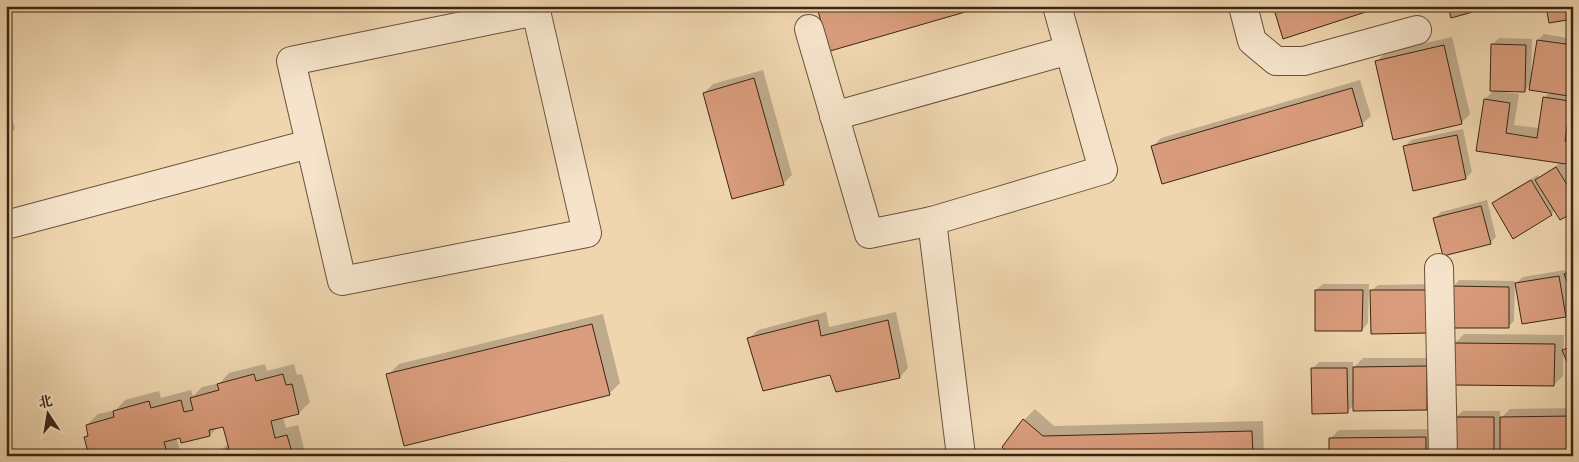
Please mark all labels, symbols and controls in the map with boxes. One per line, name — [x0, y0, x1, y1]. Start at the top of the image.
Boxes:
north arrow — [22, 390, 72, 440]
text: 北 — [37, 392, 54, 413]

